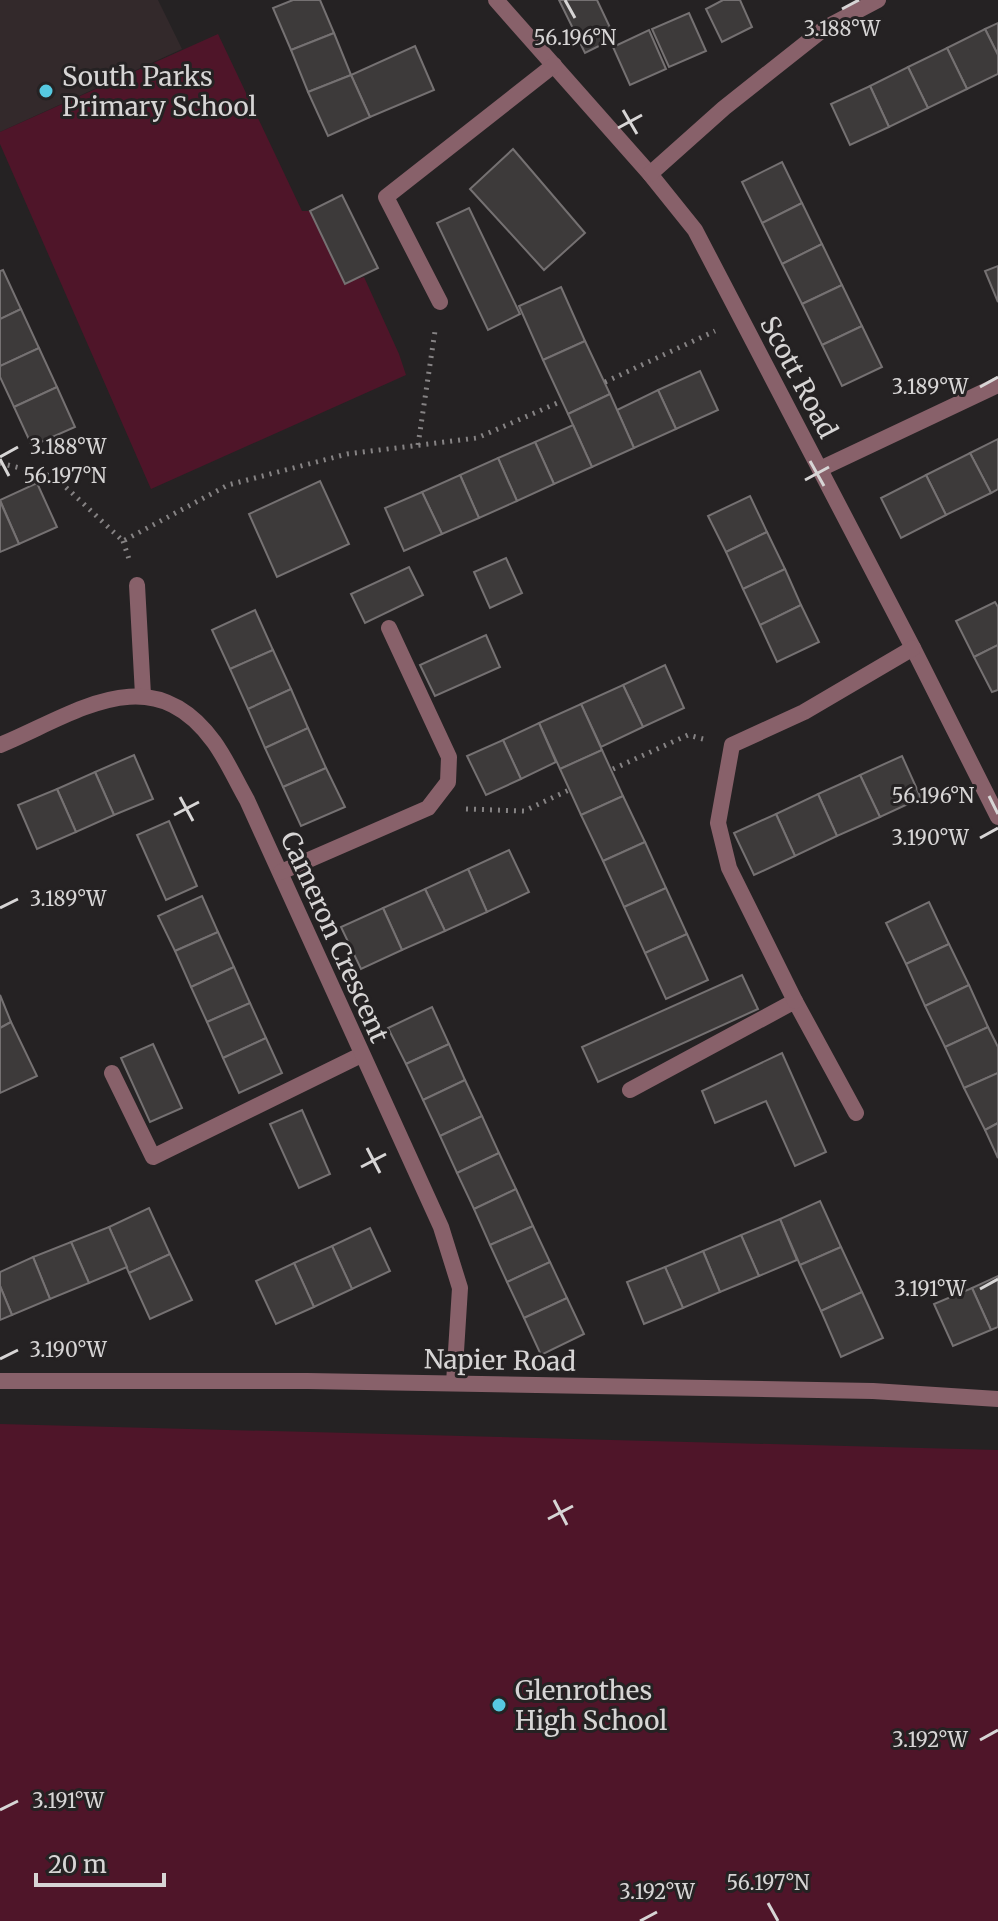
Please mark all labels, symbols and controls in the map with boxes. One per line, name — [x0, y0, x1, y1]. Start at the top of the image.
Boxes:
text: 3.188°W — [804, 16, 881, 41]
text: 56.196°N — [534, 25, 617, 50]
place label: South Parks Primary School — [62, 60, 257, 123]
marker: South Parks Primary School — [37, 82, 55, 100]
street label: Scott Road — [753, 310, 845, 444]
text: 3.189°W — [892, 374, 969, 399]
text: 3.188°W — [30, 434, 107, 459]
text: 56.197°N — [23, 463, 107, 488]
text: 56.196°N — [892, 783, 975, 808]
text: 3.190°W — [891, 825, 970, 850]
street label: Cameron Crescent — [274, 826, 396, 1048]
text: 3.189°W — [30, 886, 107, 911]
text: 3.191°W — [894, 1276, 967, 1301]
text: 3.190°W — [29, 1337, 108, 1362]
street label: Napier Road — [424, 1342, 577, 1378]
place label: Glenrothes High School — [515, 1674, 667, 1737]
marker: Glenrothes High School — [490, 1696, 508, 1714]
text: 3.192°W — [892, 1727, 969, 1752]
text: 3.191°W — [32, 1788, 105, 1813]
scale bar — [36, 1837, 164, 1887]
text: 20 m — [48, 1849, 107, 1880]
text: 56.197°N — [726, 1870, 810, 1895]
text: 3.192°W — [619, 1879, 696, 1904]

